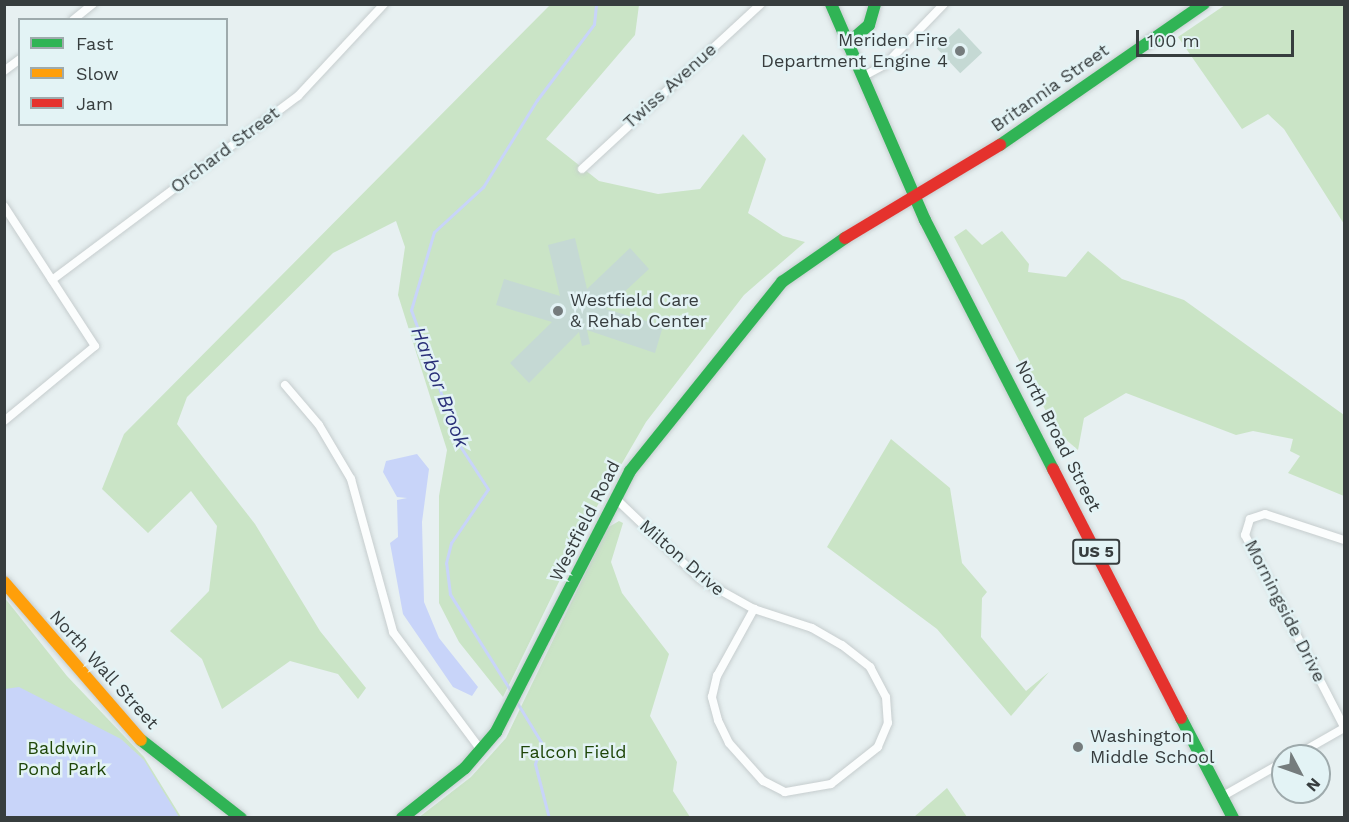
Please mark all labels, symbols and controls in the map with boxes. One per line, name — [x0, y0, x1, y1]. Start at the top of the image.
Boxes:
legend — [18, 18, 228, 126]
scale bar — [1139, 18, 1296, 56]
place label: Meriden Fire Department Engine 4 — [761, 30, 948, 72]
text: 100 m — [1147, 30, 1200, 51]
text: Fast — [76, 33, 113, 54]
street label: Twiss Avenue — [619, 38, 721, 134]
street label: Britannia Street — [987, 39, 1113, 137]
marker: Meriden Fire Department Engine 4 — [953, 44, 967, 58]
text: Slow — [76, 63, 119, 84]
text: Jam — [76, 93, 113, 114]
street label: Orchard Street — [166, 102, 284, 198]
place label: Westfield Care & Rehab Center — [570, 290, 707, 332]
marker: Westfield Care & Rehab Center — [551, 304, 565, 318]
water label: Harbor Brook — [406, 323, 474, 451]
street label: North Broad Street — [1010, 357, 1106, 515]
street label: Westfield Road — [545, 457, 625, 585]
street label: Milton Drive — [635, 515, 729, 601]
street label: Morningside Drive — [1240, 536, 1330, 686]
road number: US 5 — [1072, 539, 1120, 565]
street label: North Wall Street — [45, 606, 163, 734]
place label: Washington Middle School — [1090, 726, 1215, 768]
park label: Baldwin Pond Park — [18, 738, 106, 780]
marker: Washington Middle School — [1071, 740, 1085, 754]
park label: Falcon Field — [520, 741, 626, 763]
north arrow — [1271, 744, 1331, 804]
text: N — [1302, 774, 1325, 796]

